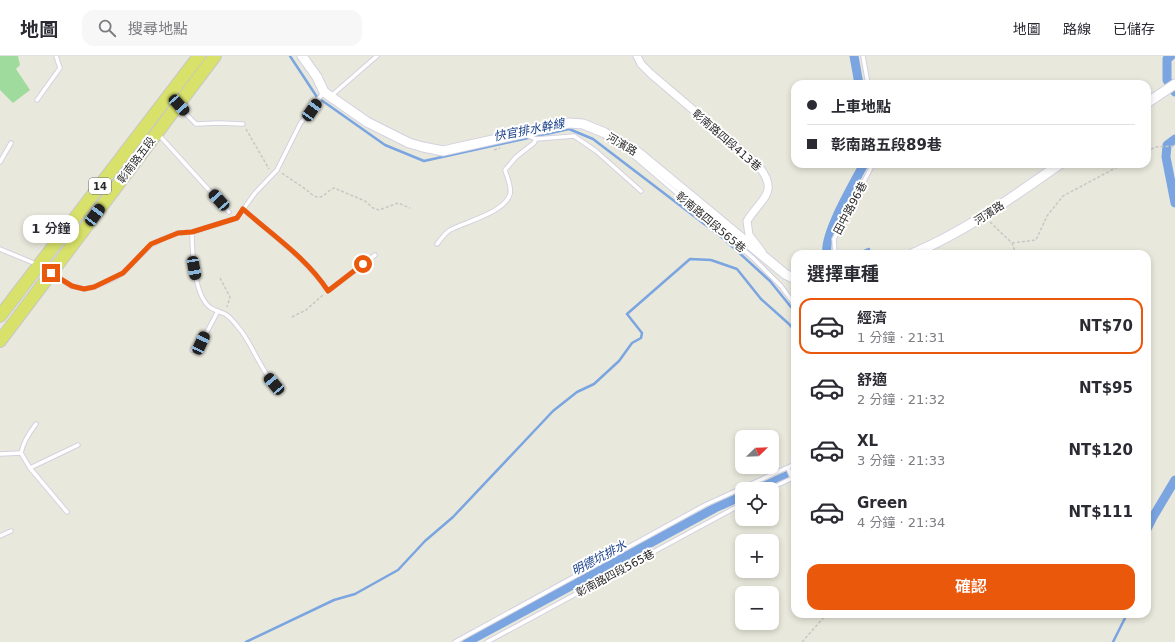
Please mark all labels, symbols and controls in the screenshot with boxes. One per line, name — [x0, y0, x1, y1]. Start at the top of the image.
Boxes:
search box — [82, 10, 362, 46]
icon: search — [96, 17, 118, 39]
text: 地圖 — [20, 18, 58, 40]
text: 搜尋地點 — [128, 20, 188, 38]
text: 地圖 — [1013, 21, 1041, 37]
text: 路線 — [1063, 21, 1091, 37]
text: 已儲存 — [1113, 21, 1155, 37]
car — [167, 92, 191, 118]
car — [300, 97, 324, 123]
text: 上車地點 — [831, 98, 891, 116]
street label: 彰南路四段413巷 — [690, 107, 764, 174]
water label: 快官排水幹線 — [492, 116, 568, 144]
street label: 河濱路 — [604, 131, 639, 158]
street label: 彰南路五段 — [115, 134, 158, 186]
text: 彰南路五段89巷 — [831, 136, 942, 154]
road number: 14 — [89, 178, 111, 194]
street label: 田中路96巷 — [831, 180, 870, 237]
car — [207, 187, 231, 213]
street label: 彰南路四段565巷 — [673, 189, 748, 255]
street label: 河濱路 — [972, 199, 1007, 228]
car — [83, 202, 107, 228]
callout: 1 分鐘 — [23, 215, 79, 243]
text: 1 分鐘 — [31, 221, 71, 236]
car — [186, 255, 202, 281]
route start — [354, 255, 372, 273]
text: 選擇車種 — [807, 263, 879, 284]
route end — [42, 264, 60, 282]
icon: car — [809, 308, 845, 344]
text: 經濟 — [857, 309, 887, 327]
text: NT$70 — [1079, 317, 1133, 335]
car — [190, 330, 212, 356]
text: 1 分鐘 · 21:31 — [857, 330, 945, 345]
icon: car — [809, 370, 845, 406]
car — [262, 371, 286, 397]
text: 舒適 — [857, 371, 887, 389]
text: NT$95 — [1079, 379, 1133, 397]
text: 2 分鐘 · 21:32 — [857, 392, 945, 407]
north arrow — [735, 430, 779, 474]
map controls — [735, 430, 779, 630]
icon: car — [809, 432, 845, 468]
text: XL — [857, 432, 878, 450]
text: NT$120 — [1068, 441, 1133, 459]
text: 3 分鐘 · 21:33 — [857, 453, 945, 468]
button: locate — [735, 482, 779, 526]
icon: car — [809, 494, 845, 530]
text: Green — [857, 494, 908, 512]
text: NT$111 — [1068, 503, 1133, 521]
text: 4 分鐘 · 21:34 — [857, 515, 945, 530]
button: + — [735, 534, 779, 578]
water label: 明德坑排水 — [569, 537, 630, 578]
street label: 彰南路四段565巷 — [574, 547, 657, 600]
button: 確認 — [807, 564, 1135, 610]
button: − — [735, 586, 779, 630]

